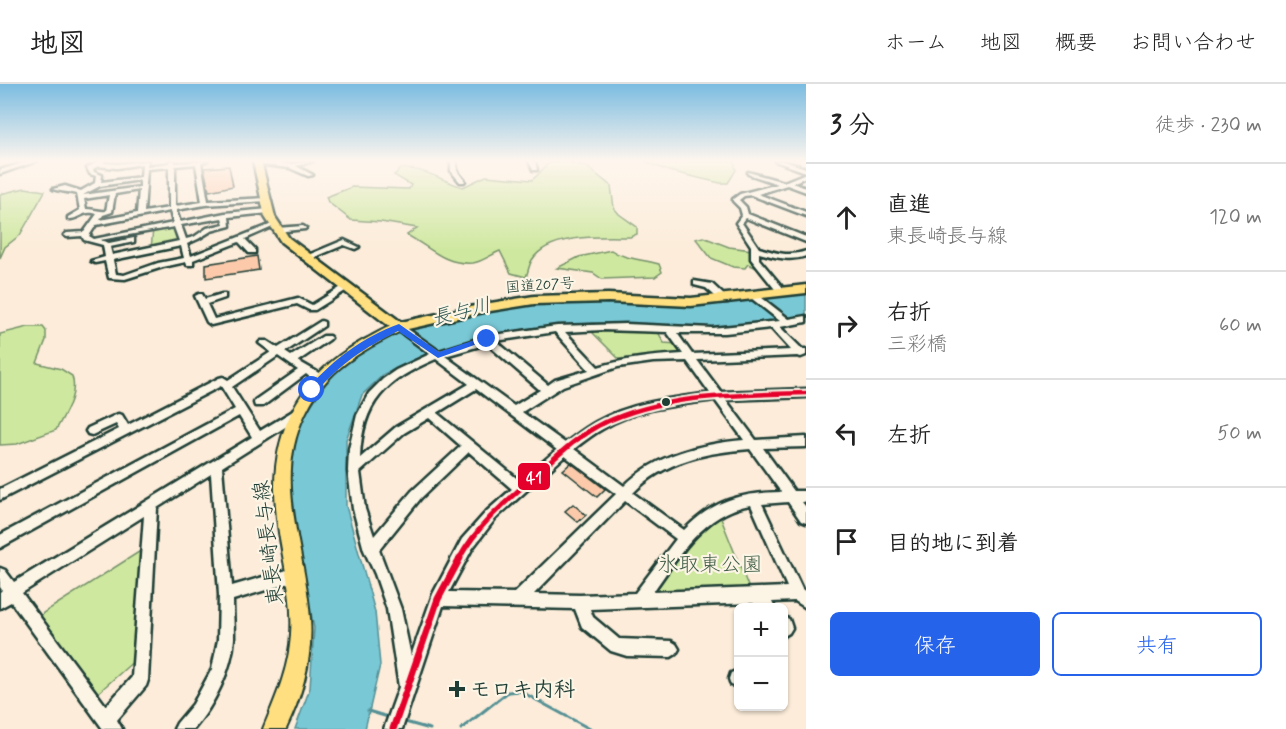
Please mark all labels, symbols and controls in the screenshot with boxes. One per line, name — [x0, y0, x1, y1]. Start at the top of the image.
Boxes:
text: 地図 — [30, 26, 86, 63]
text: ホーム — [885, 29, 947, 57]
text: 地図 — [980, 29, 1022, 57]
text: 概要 — [1055, 29, 1097, 57]
text: お問い合わせ — [1130, 29, 1256, 57]
text: 3 分 — [830, 109, 875, 143]
text: 徒歩 · 230 m — [1155, 112, 1262, 139]
text: 直進 — [887, 191, 931, 219]
icon: ahead — [830, 201, 863, 234]
text: 120 m — [1209, 204, 1262, 231]
text: 東長崎長与線 — [887, 223, 1007, 250]
street label: 国道207号 — [505, 274, 575, 298]
water label: 長与川 — [429, 292, 494, 333]
text: 右折 — [887, 299, 931, 327]
icon: right — [830, 309, 863, 342]
text: 60 m — [1219, 312, 1262, 339]
route end — [473, 325, 499, 351]
text: 三彩橋 — [887, 331, 947, 358]
route start — [298, 376, 324, 402]
unlabelled marker — [660, 396, 672, 408]
icon: left — [830, 417, 863, 450]
text: 50 m — [1217, 420, 1262, 447]
text: 左折 — [887, 422, 931, 450]
line badge: 41 — [517, 462, 551, 491]
text: 41 — [526, 468, 542, 489]
street label: 東長崎長与線 — [247, 479, 291, 607]
icon: arrive — [830, 525, 863, 558]
text: 目的地に到着 — [887, 530, 1019, 558]
park label: 氷取東公園 — [658, 551, 763, 579]
map controls — [734, 603, 788, 711]
button: + — [734, 603, 788, 657]
button: 保存 — [830, 612, 1040, 676]
button: 共有 — [1052, 612, 1262, 676]
button: − — [734, 657, 788, 711]
place label: モロキ内科 — [470, 676, 575, 704]
marker: モロキ内科 — [448, 680, 466, 698]

